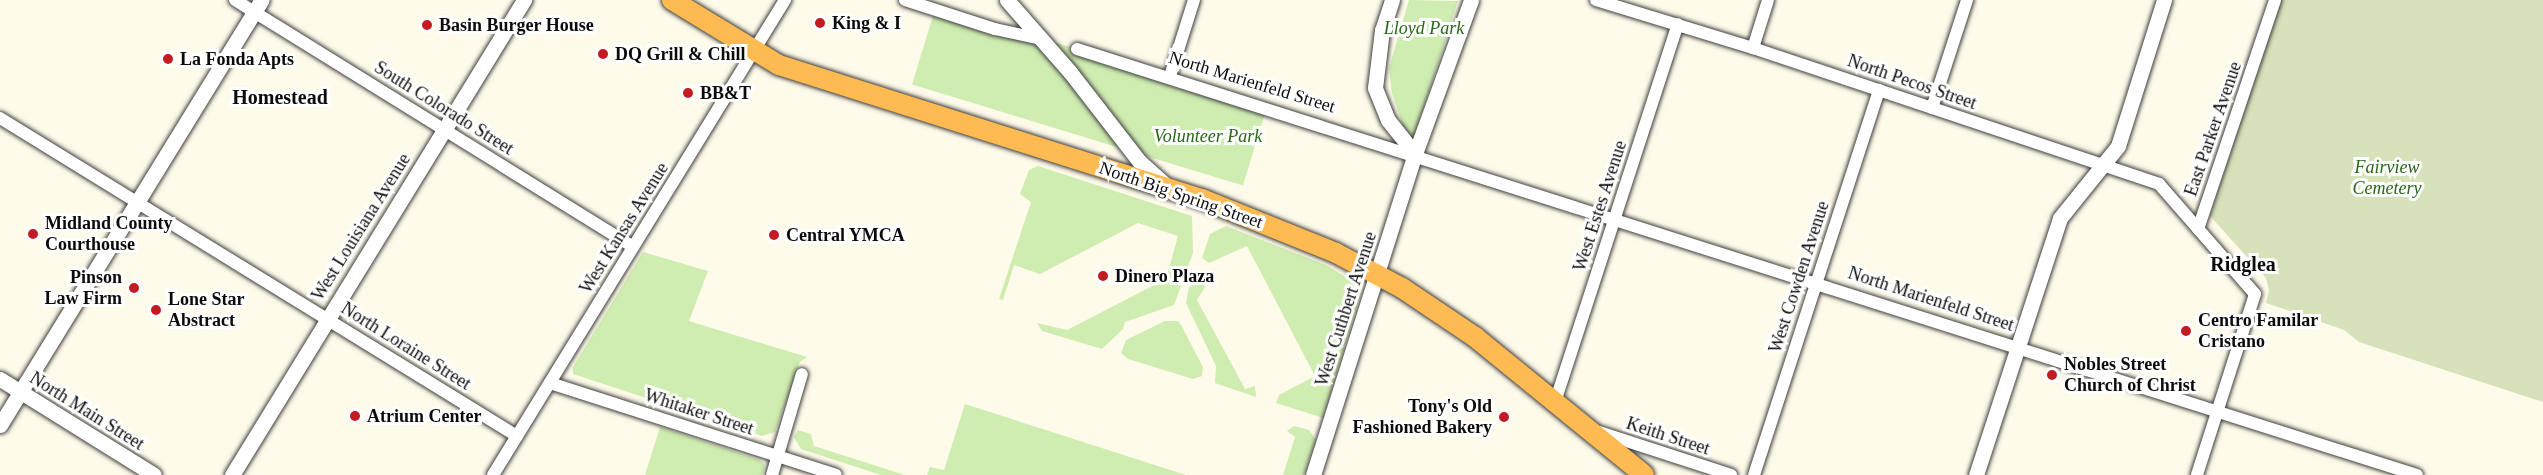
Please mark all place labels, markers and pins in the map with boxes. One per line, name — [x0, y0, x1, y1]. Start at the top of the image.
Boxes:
place label: King & I — [832, 12, 901, 34]
place label: Basin Burger House — [439, 14, 594, 36]
marker: King & I — [813, 16, 827, 30]
marker: Basin Burger House — [420, 18, 434, 32]
place label: DQ Grill & Chill — [615, 43, 746, 65]
marker: DQ Grill & Chill — [596, 47, 610, 61]
place label: La Fonda Apts — [180, 48, 295, 70]
marker: La Fonda Apts — [161, 52, 175, 66]
place label: BB&T — [700, 82, 751, 104]
marker: BB&T — [681, 86, 695, 100]
place label: Midland County Courthouse — [45, 213, 173, 256]
place label: Central YMCA — [786, 224, 905, 246]
marker: Midland County Courthouse — [26, 227, 40, 241]
marker: Central YMCA — [767, 228, 781, 242]
place label: Dinero Plaza — [1115, 265, 1214, 287]
place label: Pinson Law Firm — [45, 267, 122, 310]
marker: Dinero Plaza — [1096, 269, 1110, 283]
marker: Pinson Law Firm — [127, 281, 141, 295]
place label: Lone Star Abstract — [168, 289, 244, 332]
marker: Lone Star Abstract — [149, 303, 163, 317]
place label: Centro Familar Cristano — [2198, 310, 2318, 352]
marker: Centro Familar Cristano — [2179, 324, 2193, 338]
place label: Nobles Street Church of Christ — [2064, 354, 2196, 397]
marker: Nobles Street Church of Christ — [2045, 368, 2059, 382]
place label: Tony's Old Fashioned Bakery — [1352, 396, 1492, 438]
place label: Atrium Center — [367, 405, 481, 427]
marker: Atrium Center — [348, 409, 362, 423]
marker: Tony's Old Fashioned Bakery — [1497, 410, 1511, 424]

